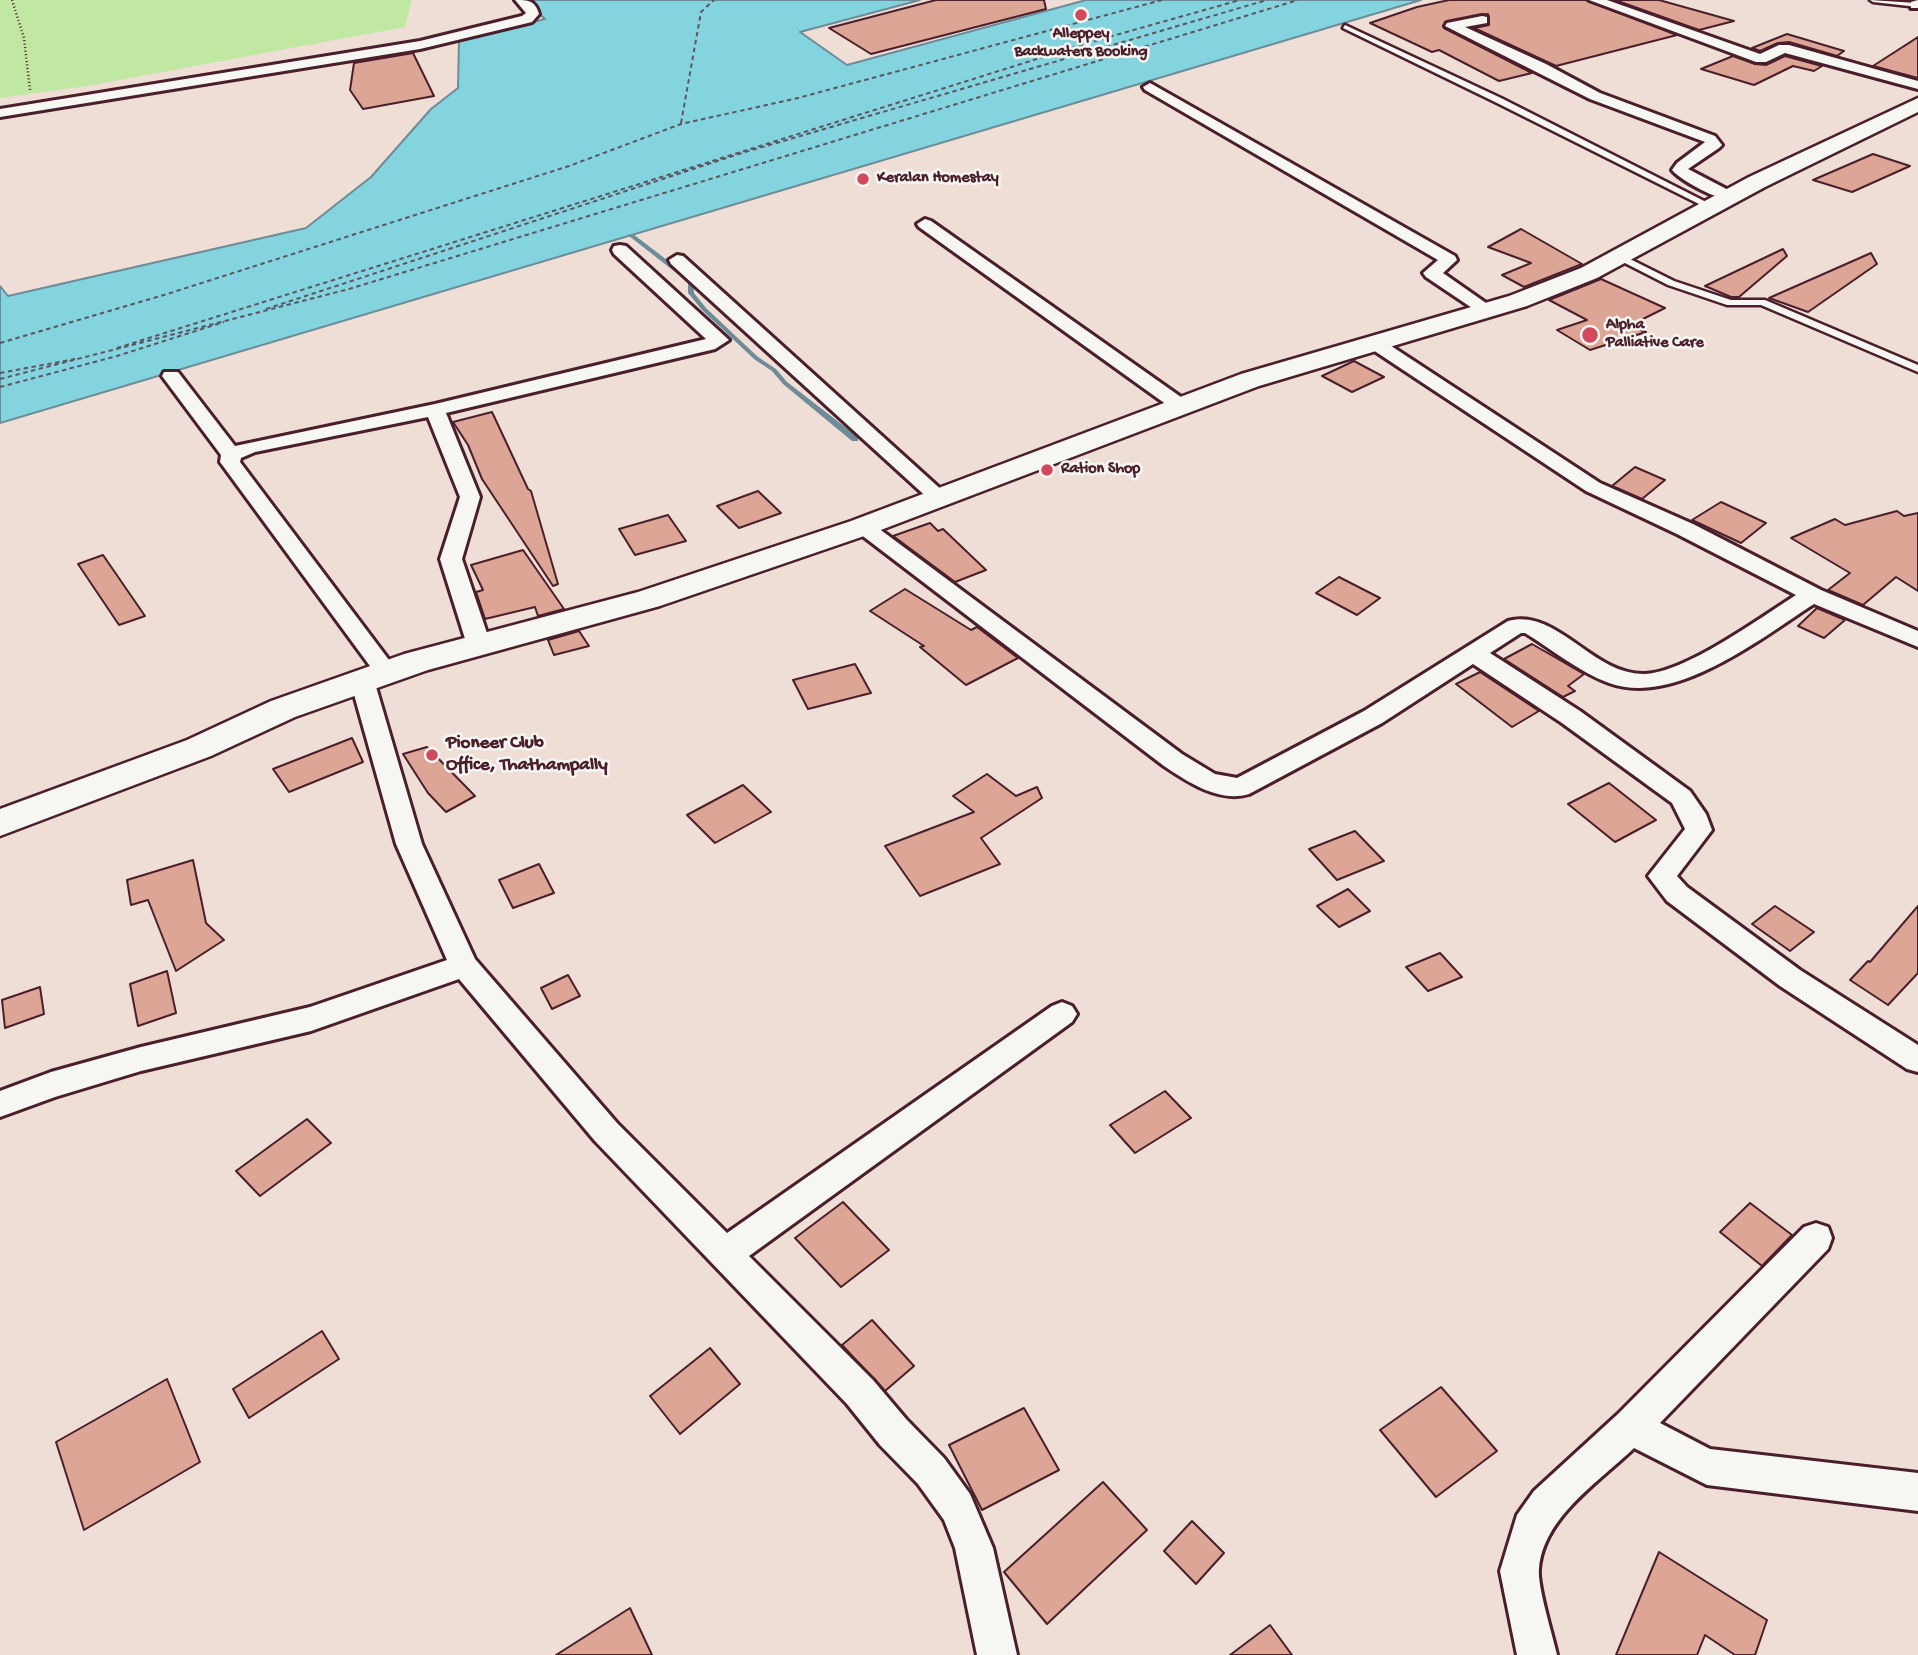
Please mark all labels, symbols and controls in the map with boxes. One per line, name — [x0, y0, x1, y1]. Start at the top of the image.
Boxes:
marker: Alleppey Backwaters Booking — [1073, 7, 1089, 23]
place label: Alleppey Backwaters Booking — [1014, 25, 1148, 63]
place label: Keralan Homestay — [877, 169, 999, 189]
marker: Keralan Homestay — [855, 171, 871, 187]
place label: Alpha Palliative Care — [1606, 316, 1704, 354]
marker: Alpha Palliative Care — [1580, 325, 1600, 345]
place label: Ration Shop — [1061, 460, 1140, 480]
marker: Ration Shop — [1039, 462, 1055, 478]
place label: Pioneer Club Office, Thathampally — [446, 733, 608, 777]
marker: Pioneer Club Office, Thathampally — [424, 747, 440, 763]

